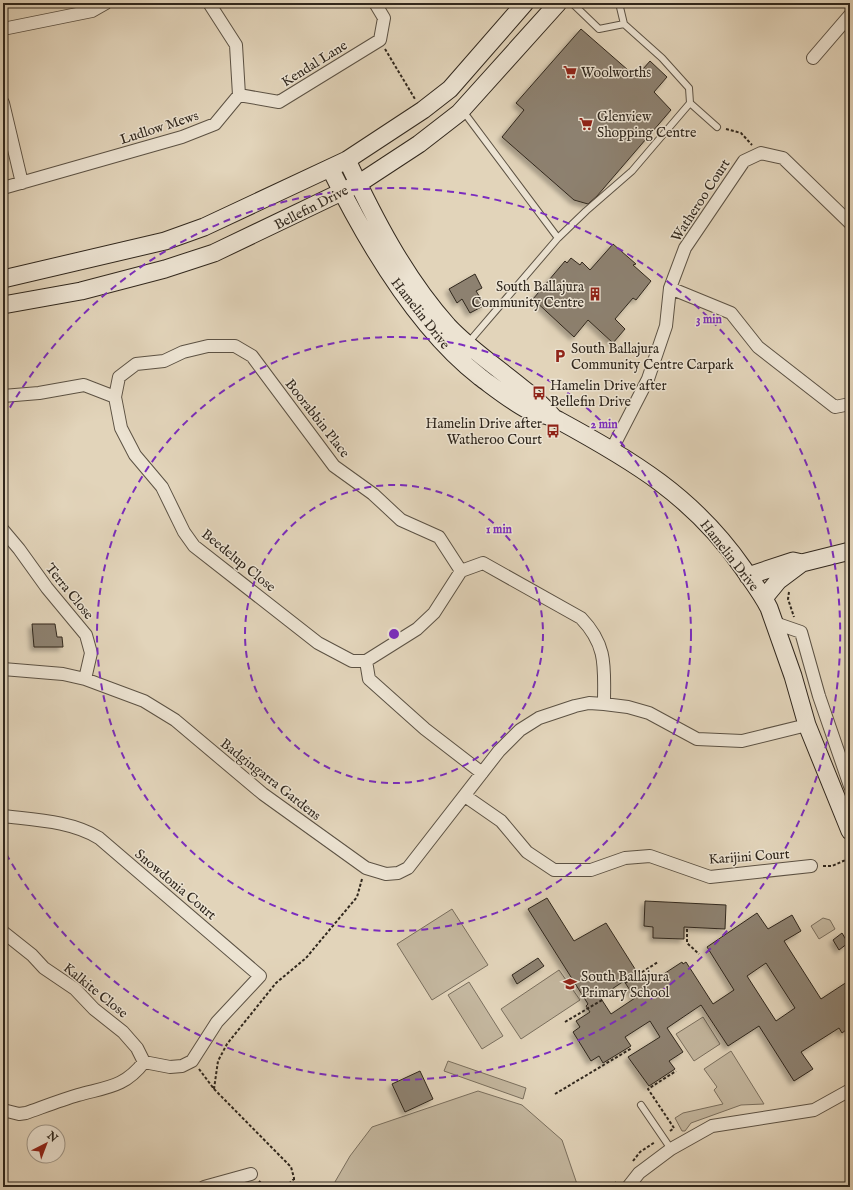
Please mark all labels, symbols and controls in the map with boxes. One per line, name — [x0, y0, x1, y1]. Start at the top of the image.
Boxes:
street label: Kendal Lane — [278, 36, 351, 91]
supermarket icon: Woolworths — [562, 64, 578, 80]
place label: Woolworths — [581, 64, 651, 82]
street label: Ludlow Mews — [118, 107, 201, 149]
place label: Glenview Shopping Centre — [597, 108, 697, 142]
supermarket icon: Glenview Shopping Centre — [578, 116, 594, 132]
street label: Watheroo Court — [667, 156, 734, 245]
street label: Bellefin Drive — [271, 181, 352, 234]
street label: Hamelin Drive — [387, 274, 454, 353]
place label: South Ballajura Community Centre — [472, 278, 585, 312]
building icon: South Ballajura Community Centre — [587, 286, 603, 302]
text: 3 min — [696, 312, 723, 327]
place label: South Ballajura Community Centre Carpark — [571, 340, 734, 374]
parking icon: South Ballajura Community Centre Carpark — [552, 348, 568, 364]
street label: Boorabbin Place — [281, 376, 354, 462]
place label: Hamelin Drive after Bellefin Drive — [550, 377, 667, 411]
bus stop icon: Hamelin Drive after Bellefin Drive — [531, 385, 547, 401]
place label: Hamelin Drive after Watheroo Court — [425, 415, 542, 449]
text: 2 min — [590, 417, 618, 432]
bus stop icon: Hamelin Drive after Watheroo Court — [545, 423, 561, 439]
street label: Hamelin Drive — [696, 516, 763, 595]
text: 1 min — [486, 522, 513, 537]
street label: Beedelup Close — [198, 525, 280, 597]
street label: Terra Close — [41, 560, 98, 624]
centre of rings — [387, 627, 401, 641]
street label: Badgingarra Gardens — [216, 735, 325, 825]
street label: Snowdonia Court — [131, 845, 220, 924]
street label: Karijini Court — [708, 845, 790, 869]
street label: Kalkite Close — [59, 959, 132, 1023]
place label: South Ballajura Primary School — [581, 968, 670, 1002]
school or university icon: South Ballajura Primary School — [562, 976, 578, 992]
north arrow — [26, 1124, 66, 1164]
text: N — [43, 1128, 61, 1146]

